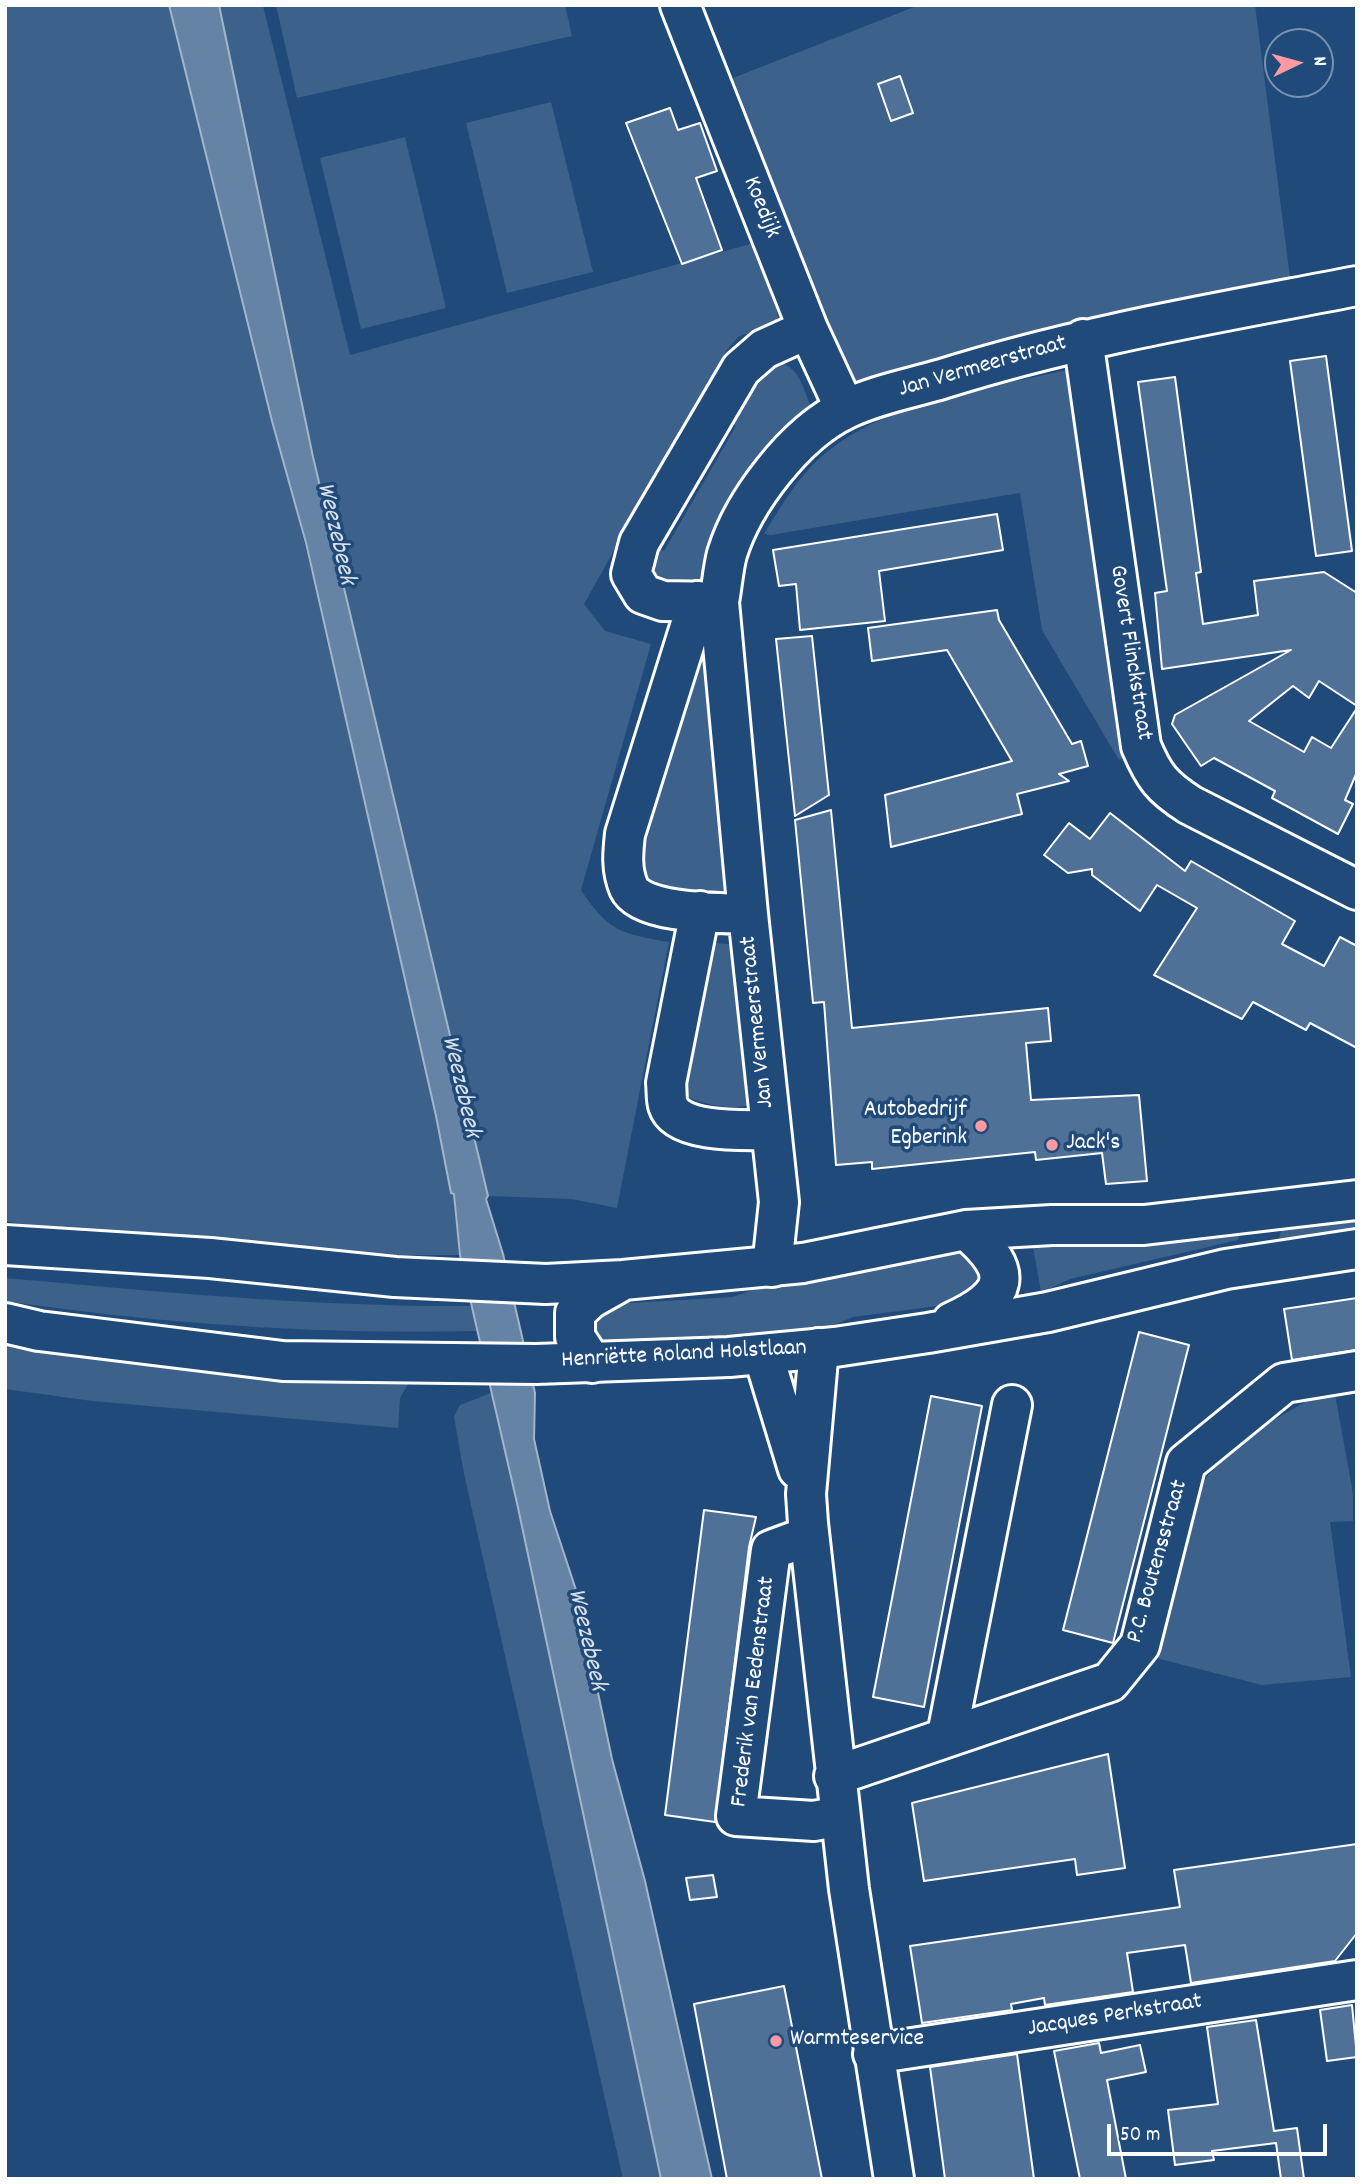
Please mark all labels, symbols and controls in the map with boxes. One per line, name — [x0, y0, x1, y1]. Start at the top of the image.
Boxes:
north arrow — [1264, 28, 1334, 98]
text: N — [1305, 55, 1332, 67]
street label: Koedijk — [735, 173, 785, 243]
street label: Jan Vermeerstraat — [896, 330, 1070, 406]
water label: Weezebeek — [307, 480, 361, 588]
street label: Govert Flinckstraat — [1101, 563, 1157, 743]
street label: Jan Vermeerstraat — [736, 934, 782, 1110]
water label: Weezebeek — [432, 1033, 486, 1141]
place label: Autobedrijf Egberink — [864, 1098, 967, 1154]
marker: Autobedrijf Egberink — [973, 1118, 989, 1134]
place label: Jack's — [1066, 1131, 1120, 1159]
marker: Jack's — [1044, 1137, 1060, 1153]
street label: Henriëtte Roland Holstlaan — [561, 1335, 807, 1377]
street label: P.C. Boutensstraat — [1122, 1477, 1196, 1647]
street label: Frederik van Eedenstraat — [727, 1575, 783, 1809]
water label: Weezebeek — [558, 1586, 612, 1694]
street label: Jacques Perkstraat — [1026, 1989, 1204, 2045]
place label: Warmteservice — [790, 2027, 924, 2055]
marker: Warmteservice — [768, 2033, 784, 2049]
scale bar — [1110, 2110, 1330, 2154]
text: 50 m — [1120, 2121, 1160, 2151]

